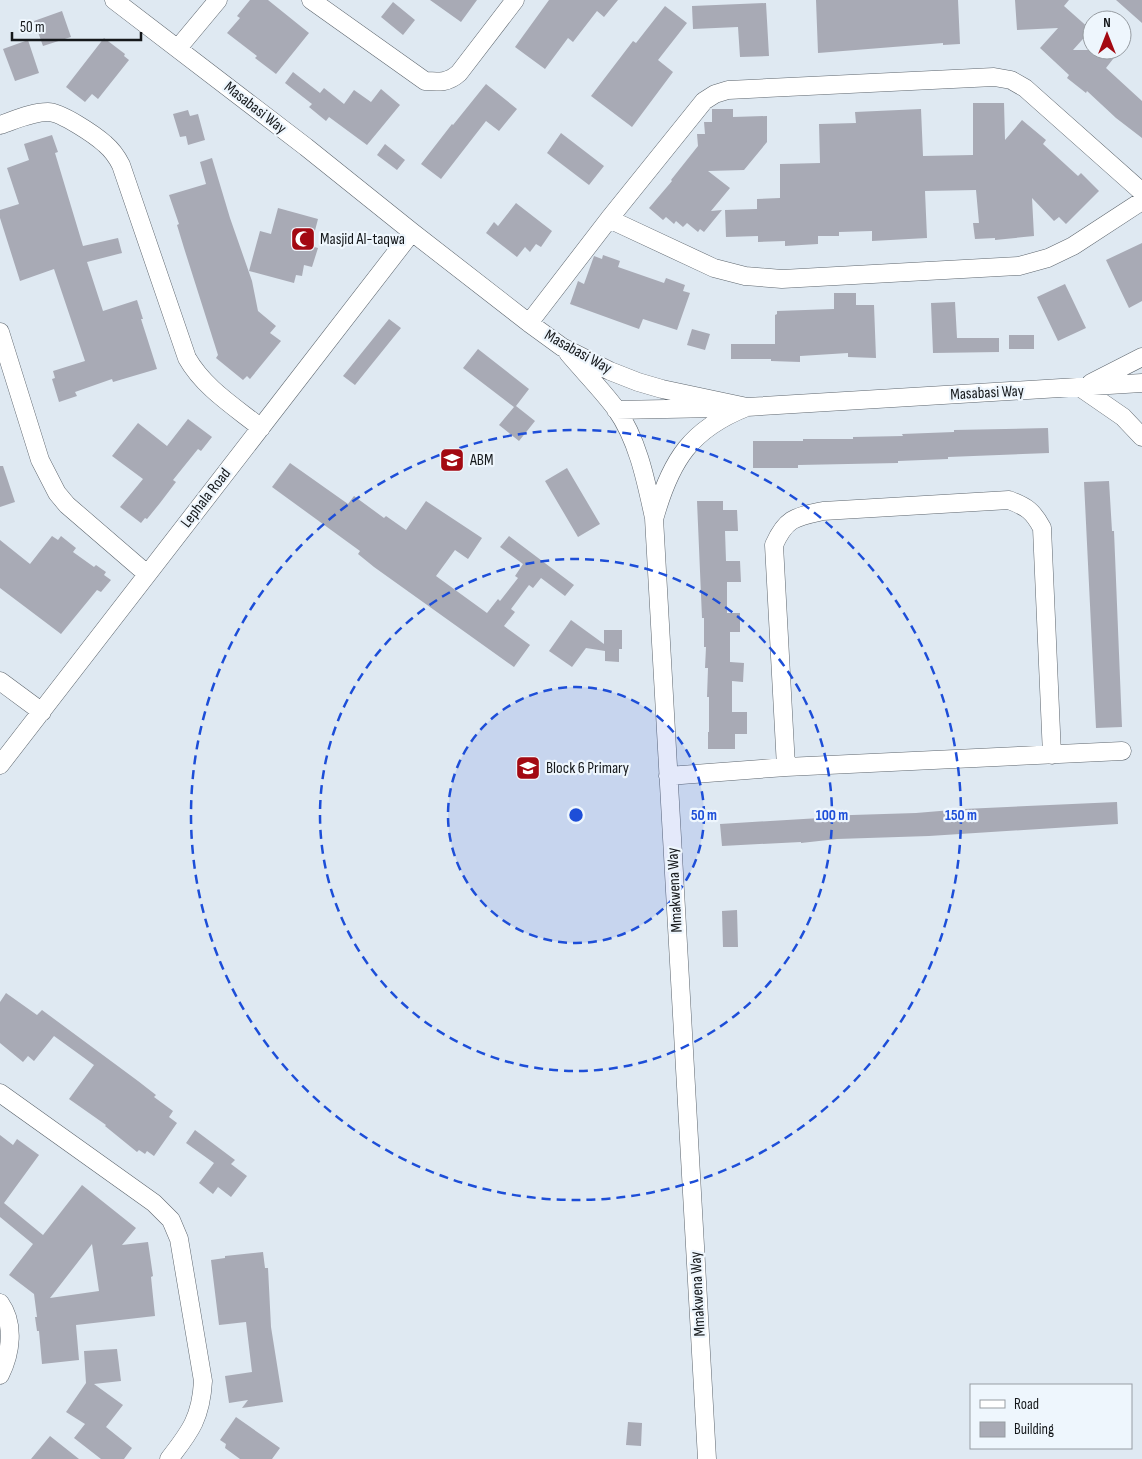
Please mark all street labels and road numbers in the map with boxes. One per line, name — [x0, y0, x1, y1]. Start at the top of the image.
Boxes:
street label: Masabasi Way — [220, 78, 290, 138]
street label: Masabasi Way — [541, 326, 615, 378]
street label: Masabasi Way — [950, 382, 1024, 404]
street label: Lephala Road — [177, 465, 235, 531]
street label: Mmakwena Way — [663, 847, 687, 933]
street label: Mmakwena Way — [686, 1251, 710, 1337]

